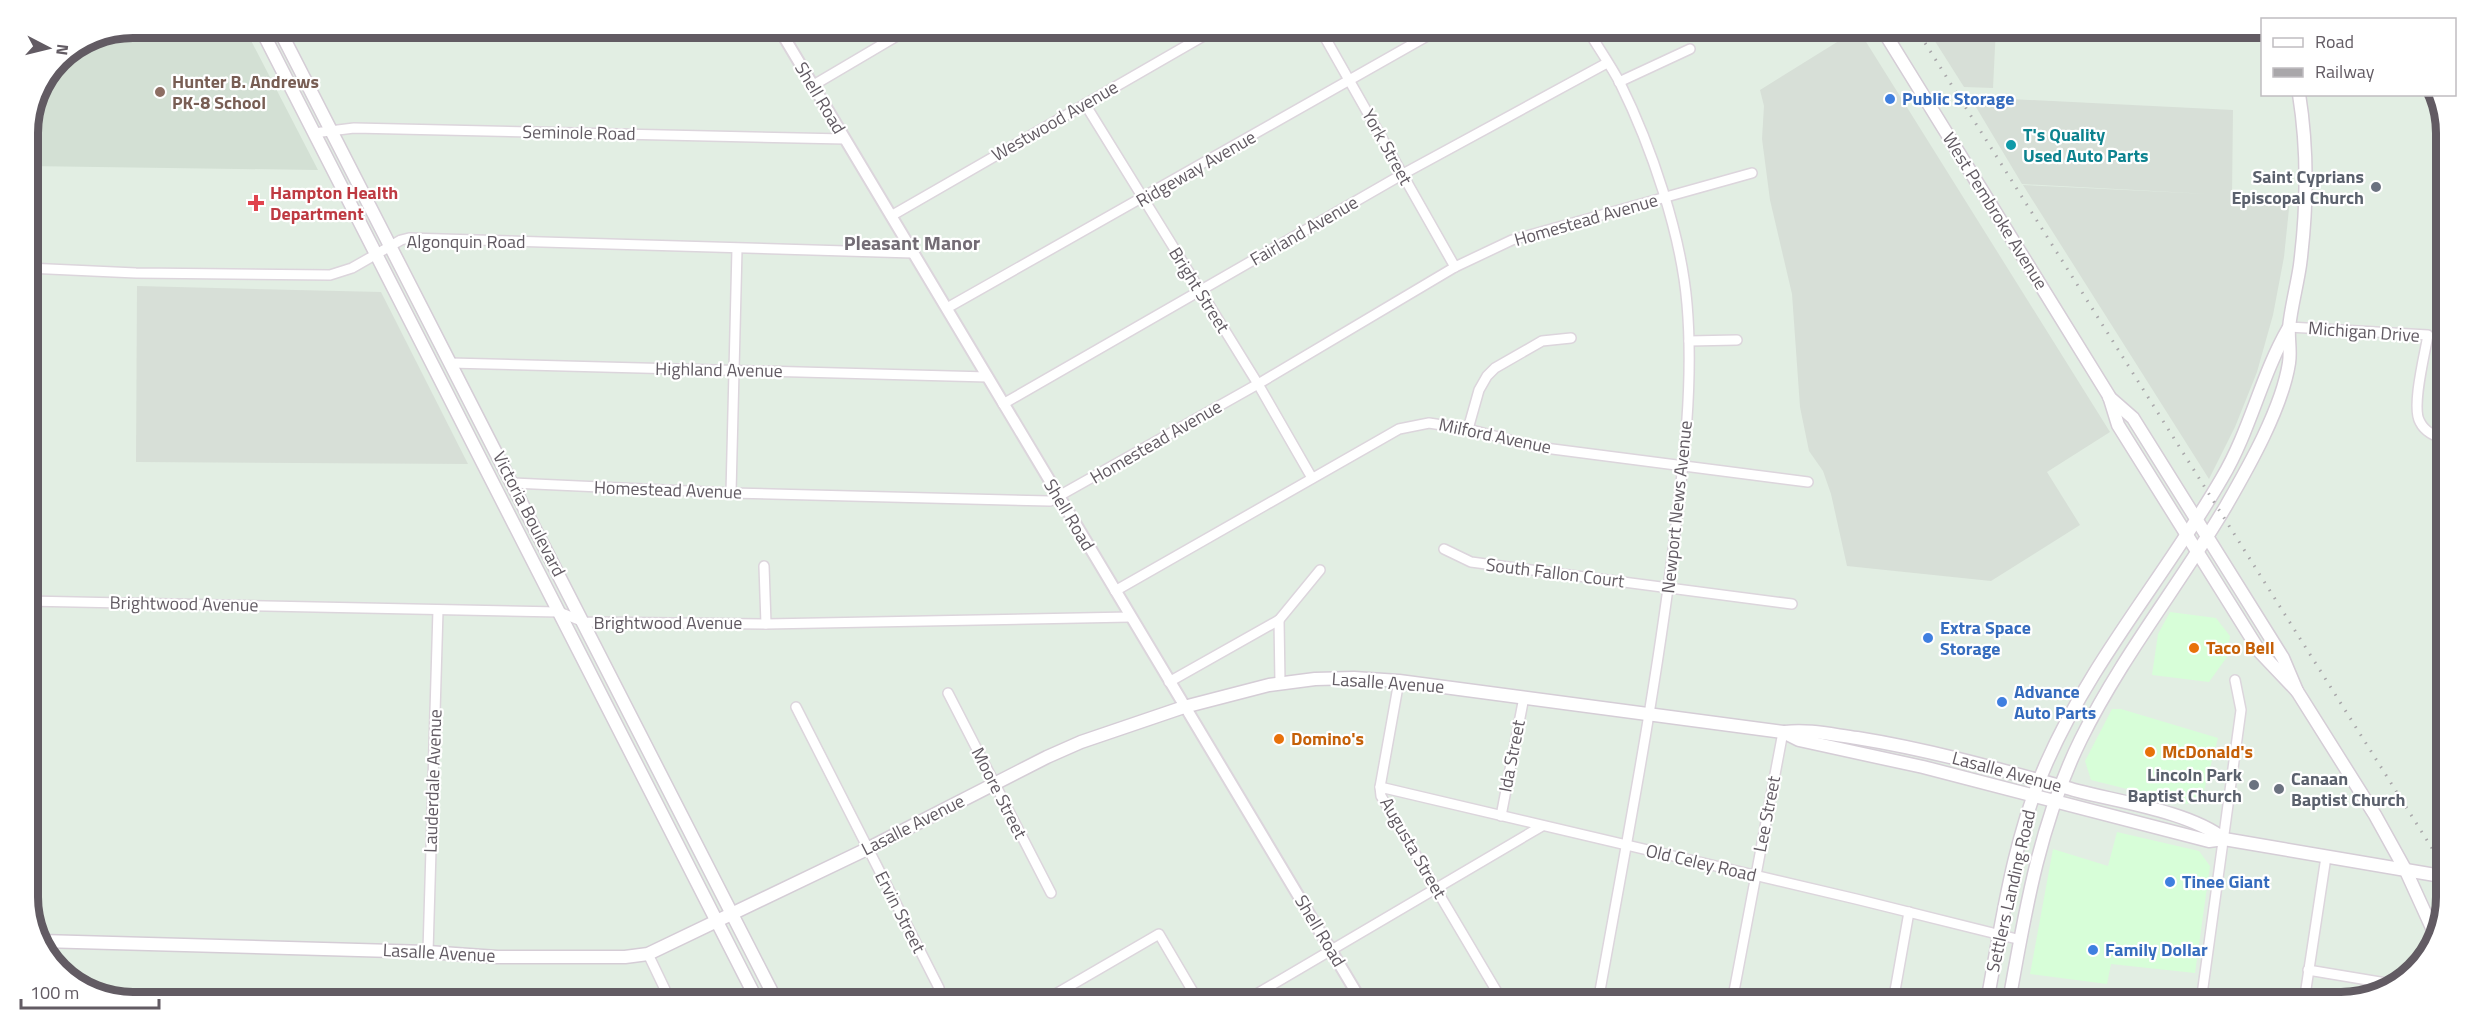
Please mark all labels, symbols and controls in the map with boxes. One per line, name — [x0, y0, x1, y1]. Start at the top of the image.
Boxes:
north arrow — [18, 18, 78, 78]
legend — [2261, 18, 2456, 96]
text: Road — [2315, 28, 2354, 55]
text: N — [50, 43, 75, 57]
street label: Shell Road — [788, 57, 853, 139]
text: Railway — [2315, 58, 2375, 85]
place label: Hunter B. Andrews PK-8 School — [172, 68, 319, 116]
street label: Westwood Avenue — [987, 73, 1123, 168]
marker: Hunter B. Andrews PK-8 School — [153, 85, 167, 99]
place label: Public Storage — [1902, 85, 2014, 112]
marker: Public Storage — [1883, 92, 1897, 106]
street label: York Street — [1355, 104, 1420, 190]
street label: Seminole Road — [522, 118, 636, 147]
place label: T's Quality Used Auto Parts — [2023, 121, 2149, 169]
street label: Ridgeway Avenue — [1131, 123, 1261, 214]
street label: West Pembroke Avenue — [1936, 127, 2055, 295]
marker: T's Quality Used Auto Parts — [2004, 138, 2018, 152]
place label: Saint Cyprians Episcopal Church — [2231, 163, 2364, 211]
place label: Hampton Health Department — [270, 179, 398, 227]
marker: Saint Cyprians Episcopal Church — [2369, 180, 2383, 194]
street label: Homestead Avenue — [1511, 186, 1661, 253]
street label: Fairland Avenue — [1245, 189, 1363, 272]
marker: Hampton Health Department — [247, 194, 265, 212]
district label: Pleasant Manor — [844, 227, 981, 258]
street label: Algonquin Road — [407, 228, 525, 255]
street label: Bright Street — [1162, 242, 1237, 339]
street label: Michigan Drive — [2307, 314, 2421, 349]
street label: Highland Avenue — [655, 355, 783, 384]
street label: Homestead Avenue — [1085, 393, 1227, 490]
street label: Milford Avenue — [1436, 410, 1554, 461]
street label: Newport News Avenue — [1654, 419, 1699, 595]
street label: Victoria Boulevard — [486, 446, 573, 581]
street label: Homestead Avenue — [593, 473, 743, 506]
street label: Shell Road — [1037, 474, 1102, 556]
street label: South Fallon Court — [1484, 551, 1627, 594]
street label: Brightwood Avenue — [109, 589, 259, 618]
street label: Brightwood Avenue — [594, 609, 742, 636]
place label: Extra Space Storage — [1940, 614, 2031, 662]
marker: Extra Space Storage — [1921, 631, 1935, 645]
place label: Taco Bell — [2206, 634, 2275, 661]
marker: Taco Bell — [2187, 641, 2201, 655]
street label: Lasalle Avenue — [1331, 665, 1445, 700]
place label: Advance Auto Parts — [2014, 678, 2096, 726]
marker: Advance Auto Parts — [1995, 695, 2009, 709]
street label: Lauderdale Avenue — [416, 709, 449, 853]
street label: Ida Street — [1491, 717, 1532, 794]
place label: Domino's — [1291, 725, 1364, 752]
marker: Domino's — [1272, 732, 1286, 746]
place label: McDonald's — [2162, 738, 2253, 765]
street label: Moore Street — [965, 742, 1034, 844]
street label: Lasalle Avenue — [1949, 744, 2065, 799]
marker: McDonald's — [2143, 745, 2157, 759]
place label: Lincoln Park Baptist Church — [2127, 761, 2243, 809]
place label: Canaan Baptist Church — [2291, 765, 2406, 813]
street label: Lee Street — [1746, 773, 1787, 854]
marker: Lincoln Park Baptist Church — [2247, 778, 2261, 792]
marker: Canaan Baptist Church — [2272, 782, 2286, 796]
street label: Lasalle Avenue — [856, 787, 969, 862]
street label: Augusta Street — [1373, 792, 1454, 904]
street label: Settlers Landing Road — [1979, 807, 2042, 975]
street label: Old Celey Road — [1643, 837, 1759, 888]
street label: Ervin Street — [868, 866, 933, 958]
place label: Tinee Giant — [2182, 868, 2270, 895]
marker: Tinee Giant — [2163, 875, 2177, 889]
street label: Shell Road — [1288, 890, 1353, 972]
street label: Lasalle Avenue — [382, 936, 496, 969]
place label: Family Dollar — [2105, 936, 2208, 963]
marker: Family Dollar — [2086, 943, 2100, 957]
scale bar — [21, 972, 159, 1010]
text: 100 m — [30, 979, 79, 1006]

